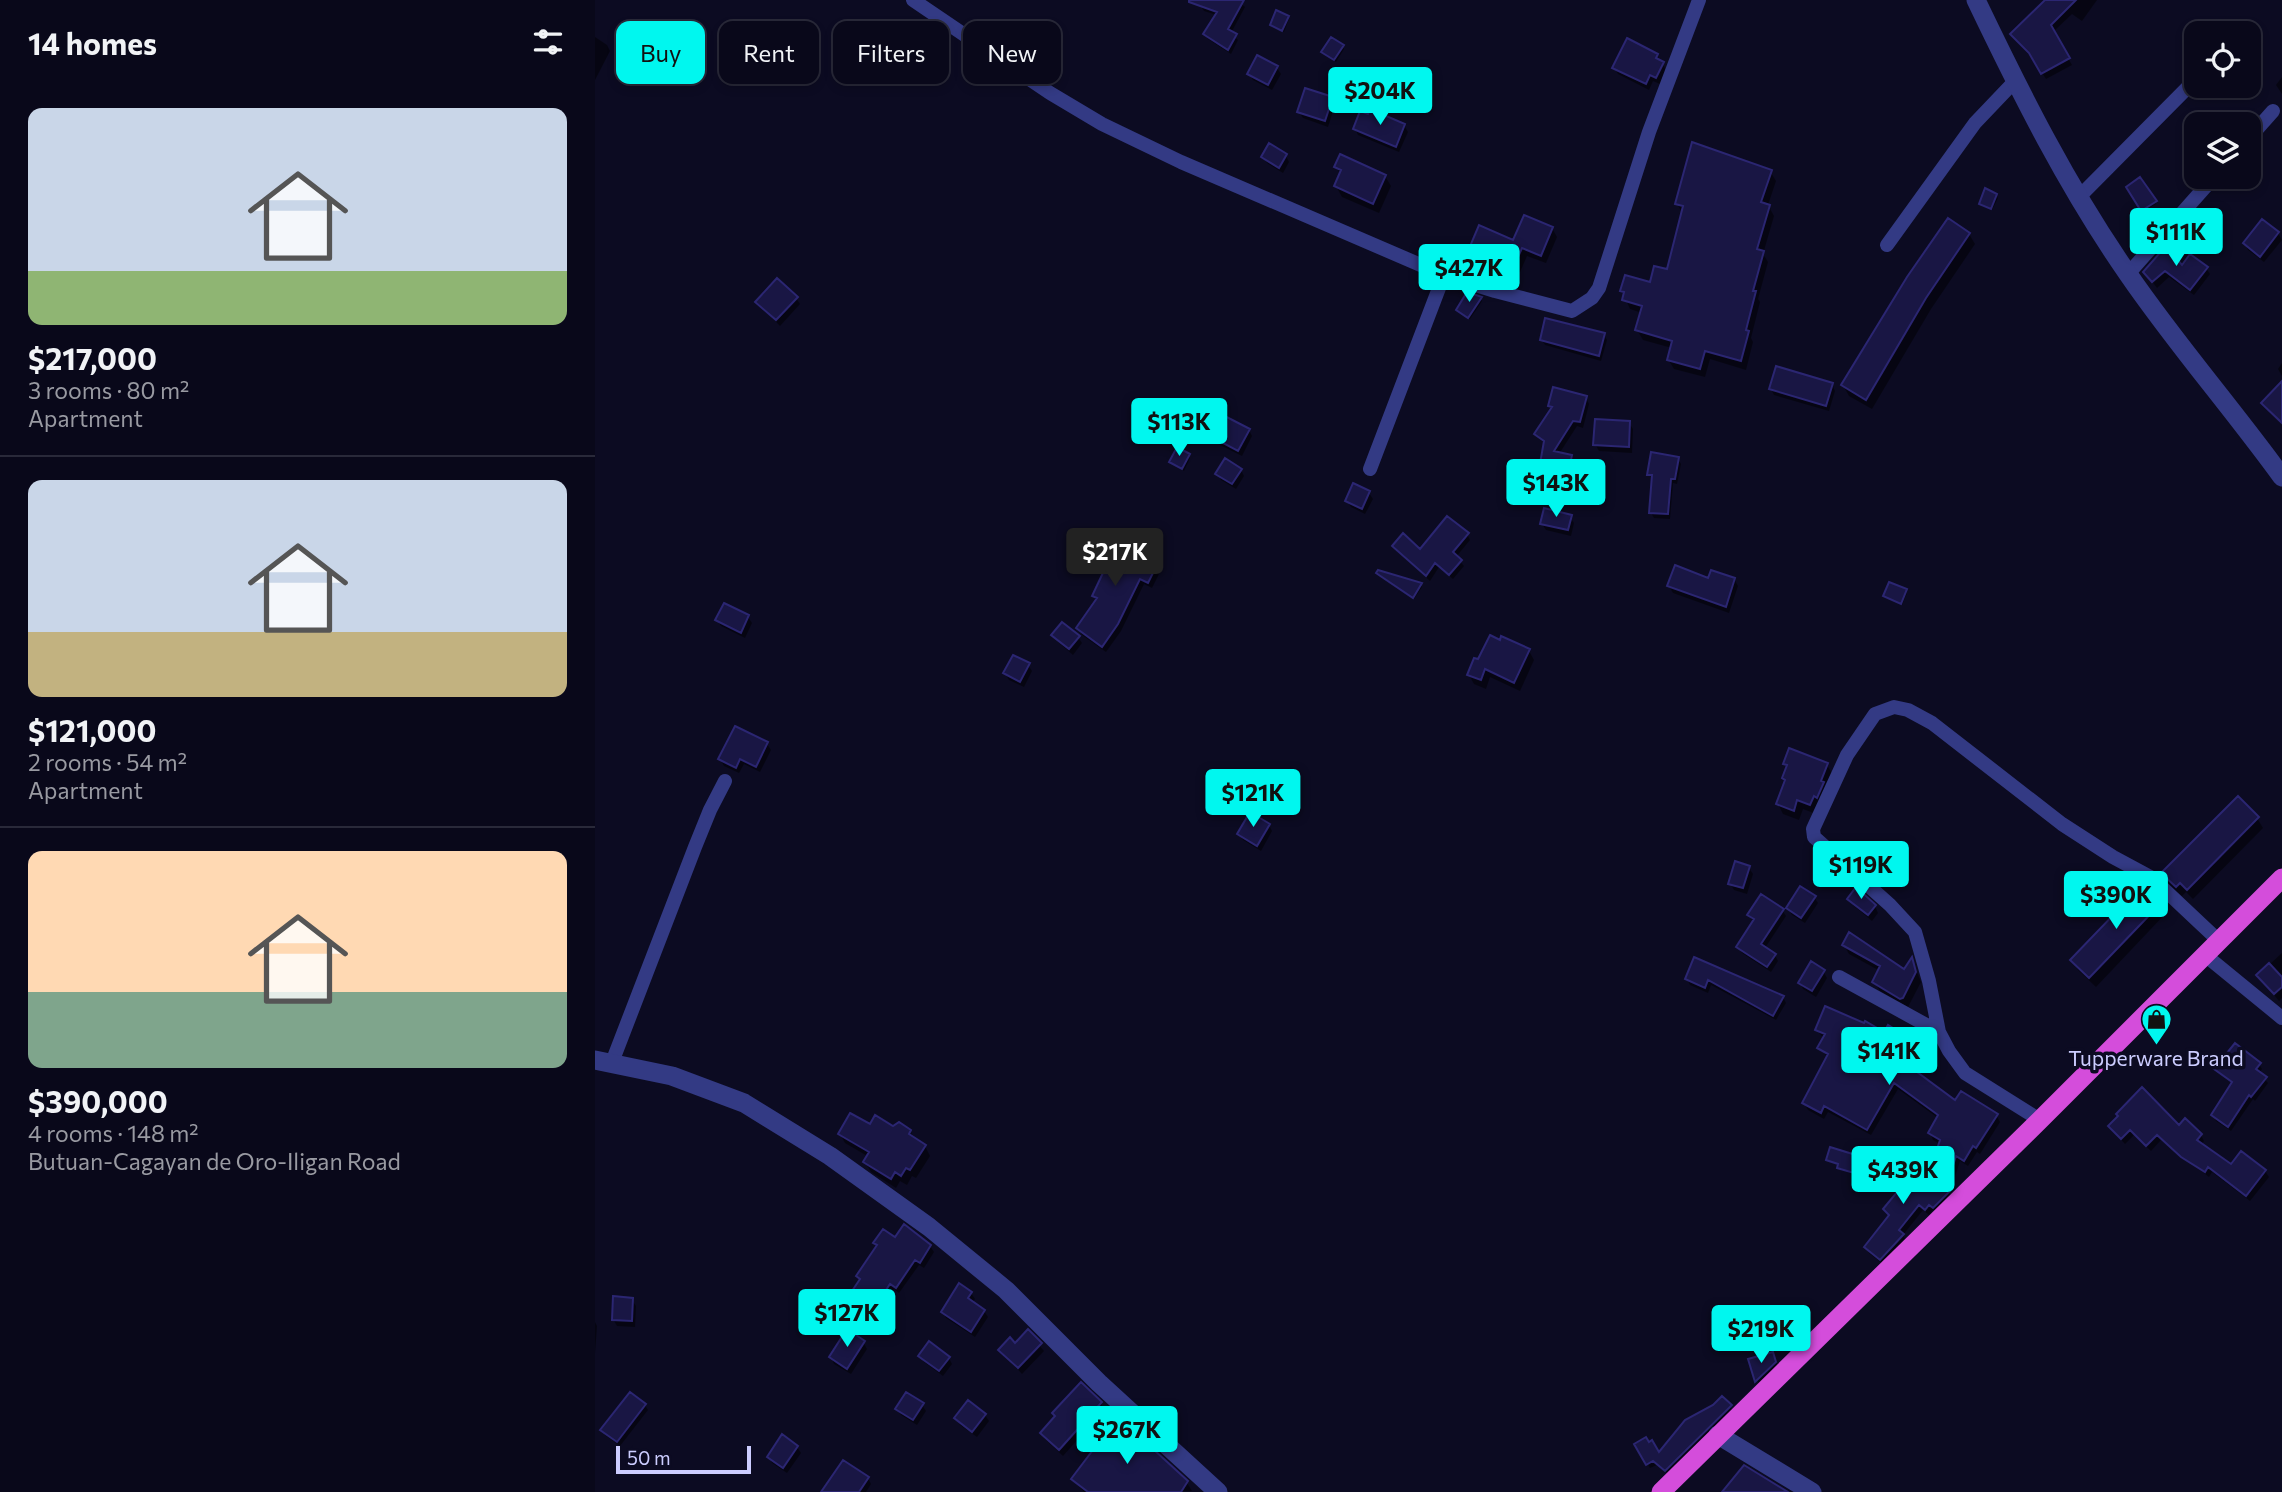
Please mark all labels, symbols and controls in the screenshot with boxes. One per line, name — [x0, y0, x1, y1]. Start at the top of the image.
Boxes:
chip: Buy — [616, 21, 705, 84]
chip: Rent — [719, 21, 819, 84]
chip: Filters — [833, 21, 949, 84]
chip: New — [963, 21, 1061, 84]
map controls — [2184, 21, 2261, 189]
button: locate — [2184, 21, 2261, 98]
icon: filters — [529, 23, 567, 61]
text: 14 homes — [28, 24, 157, 61]
pin: $204K — [1331, 68, 1429, 127]
text: $204K — [1344, 76, 1416, 104]
button: layers — [2184, 112, 2261, 189]
icon: home — [235, 153, 361, 279]
pin: $111K — [2127, 208, 2225, 268]
text: $111K — [2146, 217, 2206, 245]
pin: $427K — [1420, 244, 1518, 304]
text: $427K — [1435, 253, 1503, 281]
text: $217,000 — [28, 339, 157, 376]
text: 3 rooms · 80 m² — [28, 376, 189, 404]
pin: $113K — [1130, 398, 1228, 458]
text: Apartment — [28, 404, 143, 432]
text: $113K — [1147, 407, 1211, 435]
pin: $143K — [1507, 460, 1605, 519]
text: $143K — [1522, 468, 1590, 496]
icon: home — [235, 525, 361, 651]
pin: $217K — [1066, 528, 1164, 588]
text: $217K — [1082, 537, 1148, 565]
text: $121,000 — [28, 711, 156, 748]
text: 2 rooms · 54 m² — [28, 748, 187, 776]
pin: $121K — [1204, 770, 1302, 829]
text: Apartment — [28, 776, 143, 804]
text: $121K — [1221, 778, 1285, 806]
pin: $119K — [1812, 842, 1910, 901]
text: $119K — [1829, 850, 1893, 878]
pin: $390K — [2067, 872, 2165, 931]
text: $390K — [2080, 880, 2152, 908]
icon: home — [235, 896, 361, 1022]
shop icon: Tupperware Brand — [2139, 1002, 2173, 1046]
pin: $141K — [1840, 1028, 1938, 1087]
text: $141K — [1857, 1036, 1921, 1064]
place label: Tupperware Brand — [2068, 1045, 2244, 1070]
text: $390,000 — [28, 1082, 168, 1119]
text: 4 rooms · 148 m² — [28, 1119, 199, 1147]
pin: $439K — [1854, 1146, 1952, 1206]
text: Butuan-Cagayan de Oro-Iligan Road — [28, 1147, 401, 1175]
text: $439K — [1868, 1155, 1938, 1183]
pin: $127K — [798, 1290, 896, 1349]
text: $127K — [814, 1298, 880, 1326]
pin: $219K — [1712, 1306, 1810, 1365]
text: $219K — [1728, 1314, 1794, 1342]
pin: $267K — [1078, 1406, 1176, 1466]
text: $267K — [1093, 1415, 1161, 1443]
scale bar — [616, 1443, 751, 1475]
text: 50 m — [627, 1446, 671, 1469]

